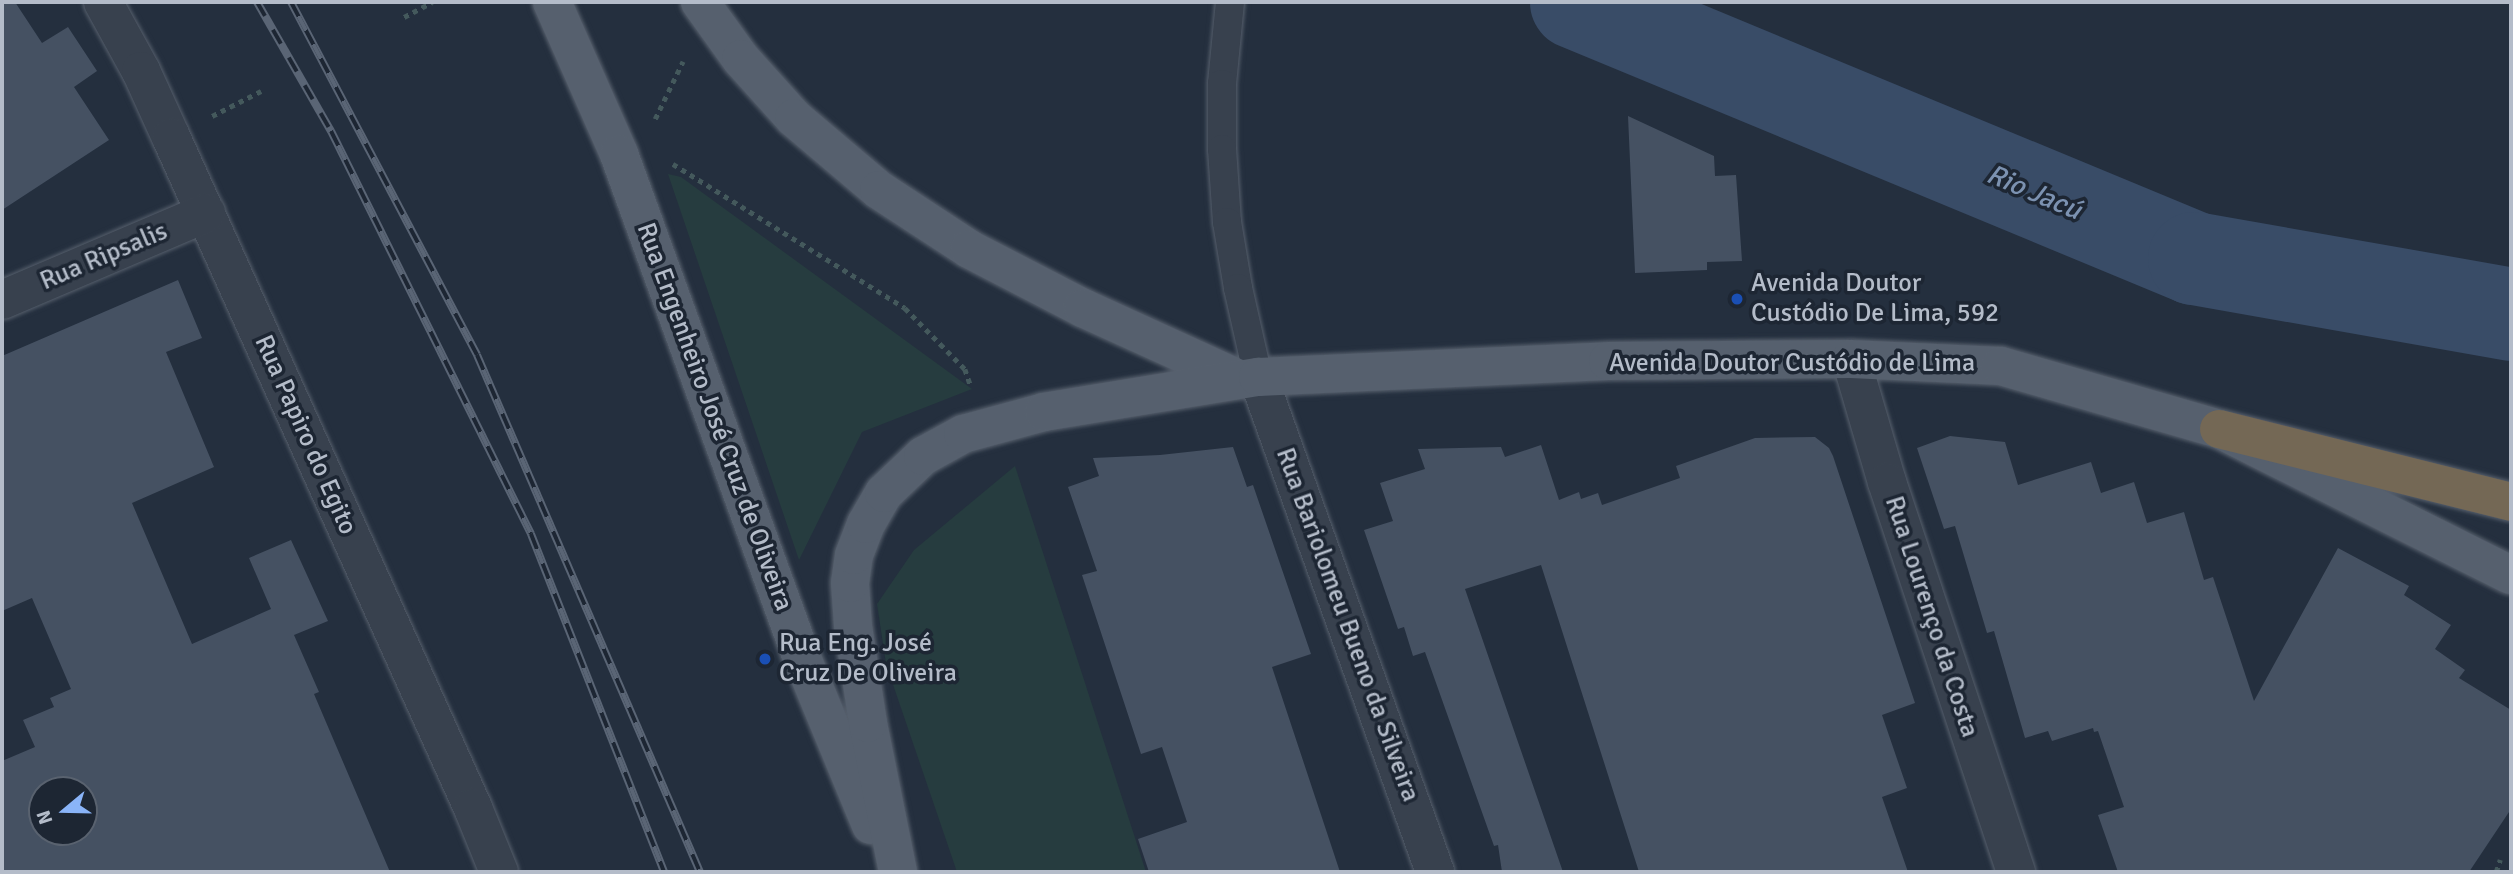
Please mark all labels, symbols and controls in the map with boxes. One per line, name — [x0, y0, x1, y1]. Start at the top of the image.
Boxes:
water label: Rio Jacú — [1982, 157, 2086, 227]
street label: Rua Ripsalis — [36, 216, 172, 298]
street label: Rua Engenheiro José Cruz de Oliveira — [629, 219, 799, 615]
place label: Avenida Doutor Custódio De Lima, 592 — [1751, 268, 1999, 330]
marker: Avenida Doutor Custódio De Lima, 592 — [1729, 291, 1745, 307]
street label: Rua Papiro do Egito — [247, 330, 363, 540]
street label: Avenida Doutor Custódio de Lima — [1609, 348, 1975, 380]
street label: Rua Bariolomeu Bueno da Silveira — [1268, 444, 1426, 806]
street label: Rua Lourenço da Costa — [1877, 492, 1985, 742]
place label: Rua Eng. José Cruz De Oliveira — [779, 628, 957, 690]
marker: Rua Eng. José Cruz De Oliveira — [757, 651, 773, 667]
north arrow — [28, 776, 98, 846]
text: N — [32, 807, 59, 827]

